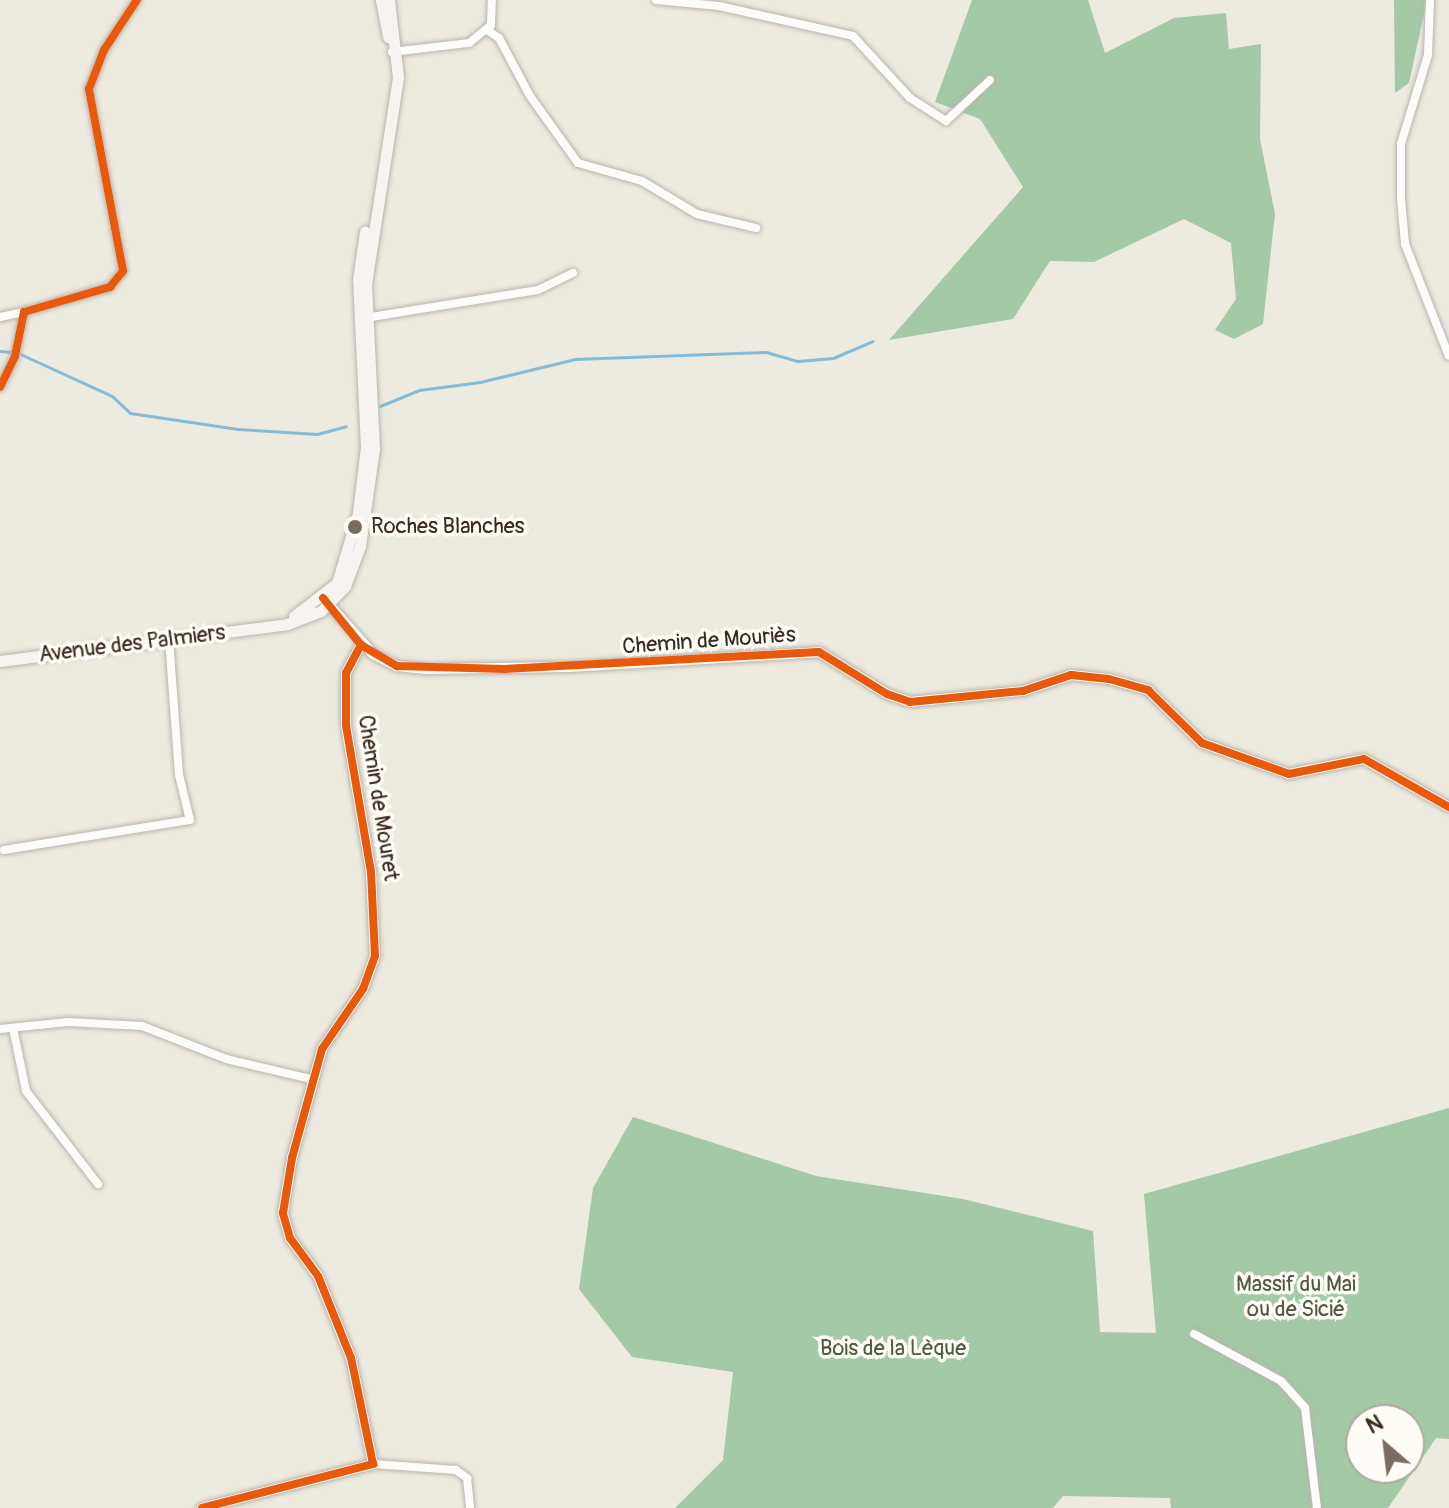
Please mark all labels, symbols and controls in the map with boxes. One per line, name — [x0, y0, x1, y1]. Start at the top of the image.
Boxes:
place label: Roches Blanches — [371, 514, 524, 540]
marker: Roches Blanches — [346, 518, 364, 536]
street label: Avenue des Palmiers — [37, 619, 227, 669]
street label: Chemin de Mouriès — [621, 622, 797, 660]
street label: Chemin de Mouret — [352, 713, 404, 883]
park label: Massif du Mai ou de Sicié — [1236, 1271, 1356, 1322]
park label: Bois de la Lèque — [820, 1336, 966, 1362]
north arrow — [1345, 1404, 1425, 1484]
text: N — [1362, 1409, 1388, 1440]

